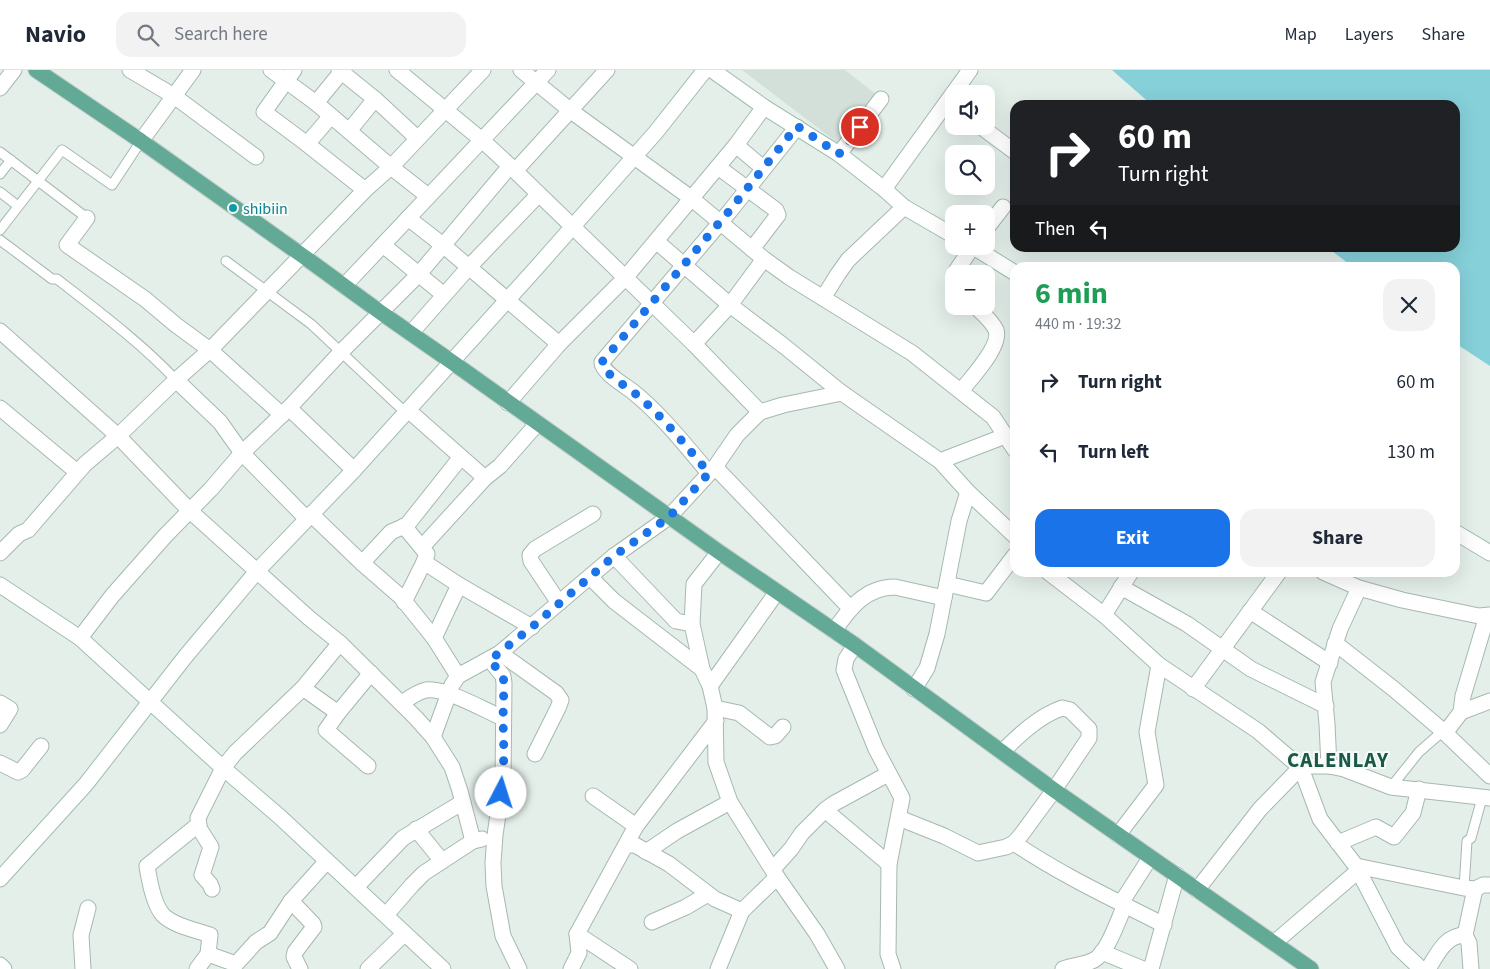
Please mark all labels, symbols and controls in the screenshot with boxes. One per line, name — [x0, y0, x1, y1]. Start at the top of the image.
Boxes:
search box — [116, 12, 466, 57]
text: Navio — [25, 17, 86, 52]
icon: search — [134, 21, 162, 49]
text: Search here — [174, 21, 268, 48]
text: Map — [1285, 22, 1317, 47]
text: Layers — [1345, 22, 1394, 47]
text: Share — [1422, 22, 1465, 47]
map controls — [945, 85, 995, 315]
button: sound — [945, 85, 995, 135]
pin — [839, 106, 881, 148]
text: 60 m — [1118, 112, 1192, 162]
icon: arrive — [846, 113, 874, 141]
icon: right — [1035, 120, 1100, 185]
button: search — [945, 145, 995, 195]
text: Turn right — [1118, 158, 1208, 190]
place label: shibiin — [243, 198, 288, 220]
marker: shibiin — [227, 202, 239, 214]
button: + — [945, 205, 995, 255]
icon: left — [1085, 215, 1113, 243]
text: Then — [1035, 216, 1075, 243]
button: − — [945, 265, 995, 315]
text: 6 min — [1035, 272, 1108, 315]
button: close — [1383, 279, 1435, 331]
text: 440 m · 19:32 — [1035, 313, 1122, 335]
icon: right — [1035, 368, 1063, 396]
text: Turn right — [1078, 369, 1162, 396]
text: 60 m — [1397, 369, 1435, 396]
icon: left — [1035, 438, 1063, 466]
text: Turn left — [1078, 439, 1149, 466]
text: 130 m — [1387, 439, 1435, 466]
button: Exit — [1035, 509, 1230, 567]
button: Share — [1240, 509, 1435, 567]
district label: CALENLAY — [1287, 745, 1389, 775]
position arrow — [474, 766, 526, 818]

